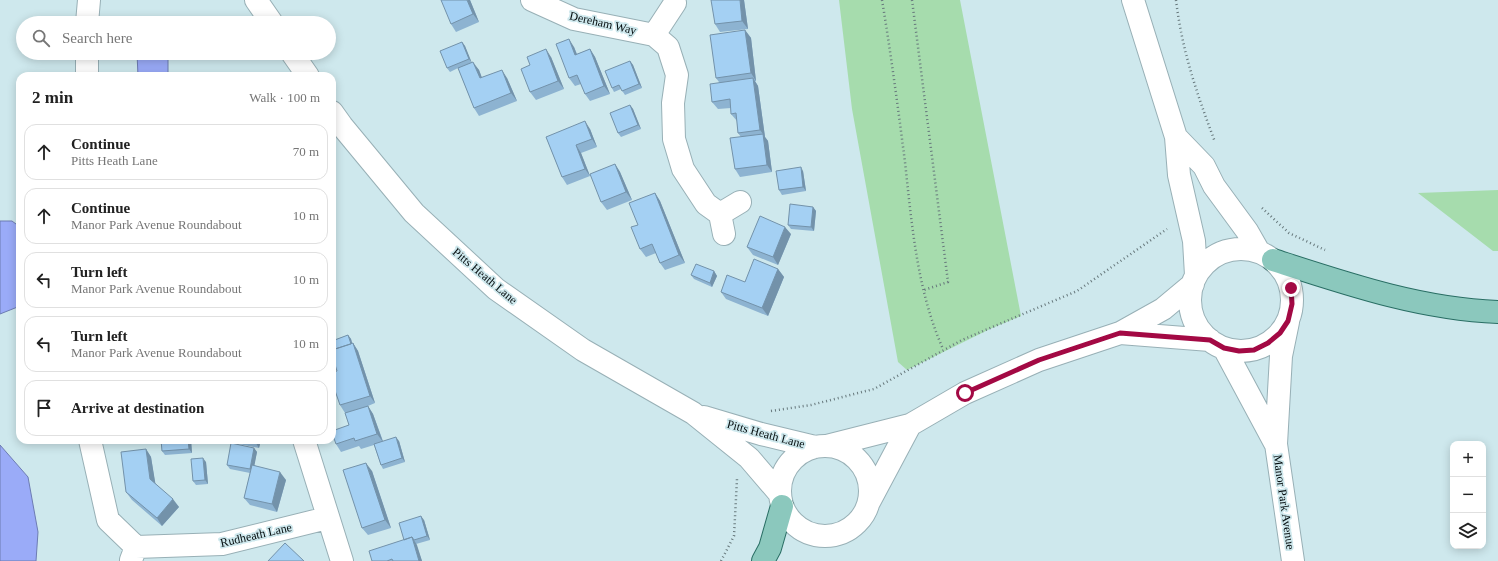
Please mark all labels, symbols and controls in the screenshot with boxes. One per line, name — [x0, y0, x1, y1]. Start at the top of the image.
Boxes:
street label: Dereham Way — [568, 8, 638, 38]
search box — [16, 16, 336, 60]
icon: search — [30, 27, 52, 49]
text: Search here — [62, 30, 132, 46]
text: 2 min — [32, 88, 73, 107]
text: Walk · 100 m — [249, 90, 320, 105]
text: Continue — [71, 136, 130, 152]
icon: ahead — [33, 141, 55, 163]
text: 70 m — [293, 144, 319, 159]
text: Pitts Heath Lane — [71, 153, 158, 168]
text: Continue — [71, 200, 130, 216]
icon: ahead — [33, 205, 55, 227]
text: 10 m — [293, 208, 319, 223]
text: Manor Park Avenue Roundabout — [71, 217, 242, 232]
street label: Pitts Heath Lane — [450, 245, 520, 307]
text: Turn left — [71, 264, 128, 280]
icon: left — [33, 269, 55, 291]
text: 10 m — [293, 272, 319, 287]
route end — [1282, 279, 1300, 297]
text: Manor Park Avenue Roundabout — [71, 281, 242, 296]
text: Turn left — [71, 328, 128, 344]
icon: left — [33, 333, 55, 355]
text: 10 m — [293, 336, 319, 351]
text: Manor Park Avenue Roundabout — [71, 345, 242, 360]
route start — [956, 384, 974, 402]
icon: arrive — [33, 397, 55, 419]
text: Arrive at destination — [71, 400, 204, 416]
street label: Pitts Heath Lane — [726, 417, 806, 451]
map controls — [1450, 441, 1486, 549]
button: + — [1450, 441, 1486, 477]
street label: Manor Park Avenue — [1270, 454, 1298, 550]
button: − — [1450, 477, 1486, 513]
button: layers — [1450, 513, 1486, 549]
street label: Rudheath Lane — [219, 520, 293, 550]

